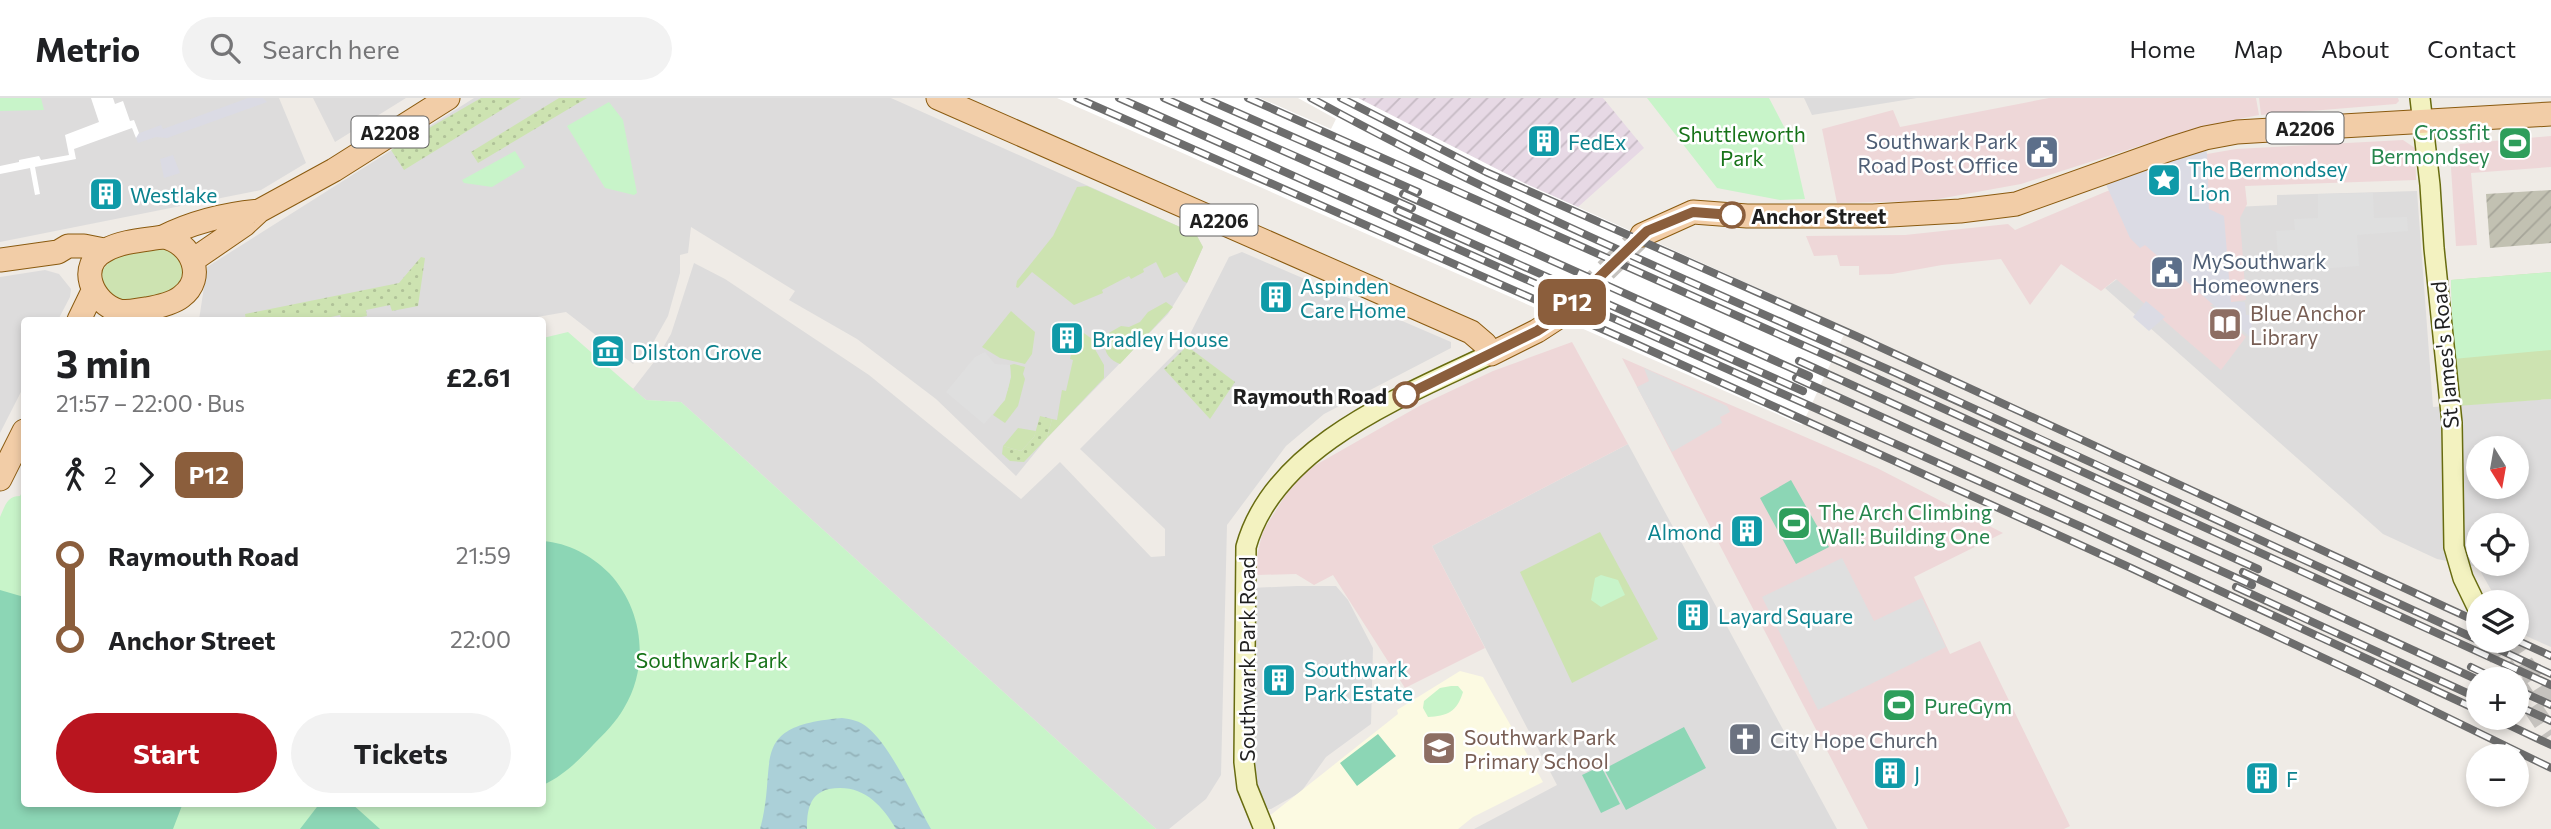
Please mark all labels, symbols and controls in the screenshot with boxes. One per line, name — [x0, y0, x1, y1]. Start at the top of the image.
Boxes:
search box — [182, 17, 672, 80]
text: Metrio — [35, 28, 140, 69]
icon: search — [206, 29, 244, 67]
text: Search here — [262, 33, 400, 64]
text: Home — [2130, 34, 2196, 63]
text: Map — [2234, 34, 2283, 63]
text: About — [2321, 34, 2389, 63]
text: Contact — [2427, 34, 2516, 63]
road number: A2206 — [2266, 112, 2344, 144]
road number: A2208 — [352, 116, 428, 148]
place label: Crossfit Bermondsey — [2371, 119, 2490, 168]
park label: Shuttleworth Park — [1678, 121, 1806, 170]
building icon: FedEx — [1525, 122, 1563, 160]
sports icon: Crossfit Bermondsey — [2496, 124, 2534, 162]
place label: Southwark Park Road Post Office — [1858, 128, 2018, 177]
place label: FedEx — [1568, 129, 1626, 154]
public building icon: Southwark Park Road Post Office — [2023, 133, 2061, 171]
place label: The Bermondsey Lion — [2188, 156, 2348, 205]
place icon: The Bermondsey Lion — [2145, 161, 2183, 199]
building icon: Westlake — [87, 175, 125, 213]
place label: Westlake — [130, 182, 217, 207]
marker: Anchor Street — [1719, 202, 1745, 228]
place label: Anchor Street — [1751, 203, 1886, 228]
road number: A2206 — [1180, 204, 1258, 236]
place label: MySouthwark Homeowners — [2192, 248, 2327, 297]
public building icon: MySouthwark Homeowners — [2148, 253, 2186, 291]
place label: Aspinden Care Home — [1300, 273, 1406, 322]
building icon: Aspinden Care Home — [1257, 278, 1295, 316]
line badge: P12 — [1532, 279, 1612, 325]
street label: St James's Road — [2425, 280, 2463, 430]
text: P12 — [1552, 287, 1592, 316]
place label: Blue Anchor Library — [2250, 300, 2366, 349]
library icon: Blue Anchor Library — [2206, 305, 2244, 343]
building icon: Bradley House — [1048, 319, 1086, 357]
place label: Bradley House — [1092, 326, 1229, 351]
museum icon: Dilston Grove — [589, 332, 627, 370]
text: 3 min — [56, 339, 151, 386]
place label: Dilston Grove — [632, 339, 762, 364]
text: £2.61 — [446, 361, 511, 392]
marker: Raymouth Road — [1393, 382, 1419, 408]
place label: Raymouth Road — [1233, 383, 1387, 408]
text: 21:57 – 22:00 · Bus — [56, 389, 245, 417]
north arrow — [2466, 436, 2529, 499]
map controls — [2466, 436, 2529, 807]
icon: walk — [56, 456, 94, 494]
icon: forward — [127, 456, 165, 494]
text: P12 — [189, 460, 229, 489]
text: 2 — [104, 461, 117, 489]
place label: The Arch Climbing Wall: Building One — [1818, 499, 1992, 548]
sports icon: The Arch Climbing Wall: Building One — [1775, 504, 1813, 542]
building icon: Almond — [1728, 512, 1766, 550]
button: locate — [2466, 513, 2529, 576]
place label: Almond — [1647, 519, 1722, 544]
text: Raymouth Road — [108, 540, 299, 571]
text: 21:59 — [456, 541, 511, 569]
street label: Southwark Park Road — [1234, 556, 1259, 762]
button: layers — [2466, 590, 2529, 653]
building icon: Layard Square — [1674, 596, 1712, 634]
place label: Layard Square — [1718, 603, 1853, 628]
text: Anchor Street — [108, 624, 276, 655]
text: 22:00 — [450, 625, 511, 653]
park label: Southwark Park — [636, 647, 788, 672]
place label: Southwark Park Estate — [1304, 656, 1413, 705]
building icon: Southwark Park Estate — [1260, 661, 1298, 699]
button: + — [2466, 667, 2529, 730]
sports icon: PureGym — [1880, 686, 1918, 724]
place label: PureGym — [1924, 693, 2012, 718]
button: Start — [56, 713, 277, 793]
button: Tickets — [291, 713, 511, 793]
church icon: City Hope Church — [1726, 720, 1764, 758]
place label: Southwark Park Primary School — [1464, 724, 1616, 773]
place label: City Hope Church — [1770, 727, 1938, 752]
school or university icon: Southwark Park Primary School — [1420, 729, 1458, 767]
button: − — [2466, 744, 2529, 807]
building icon: J — [1871, 754, 1909, 792]
building icon: F — [2243, 759, 2281, 797]
place label: J — [1914, 761, 1920, 786]
place label: F — [2286, 766, 2298, 791]

